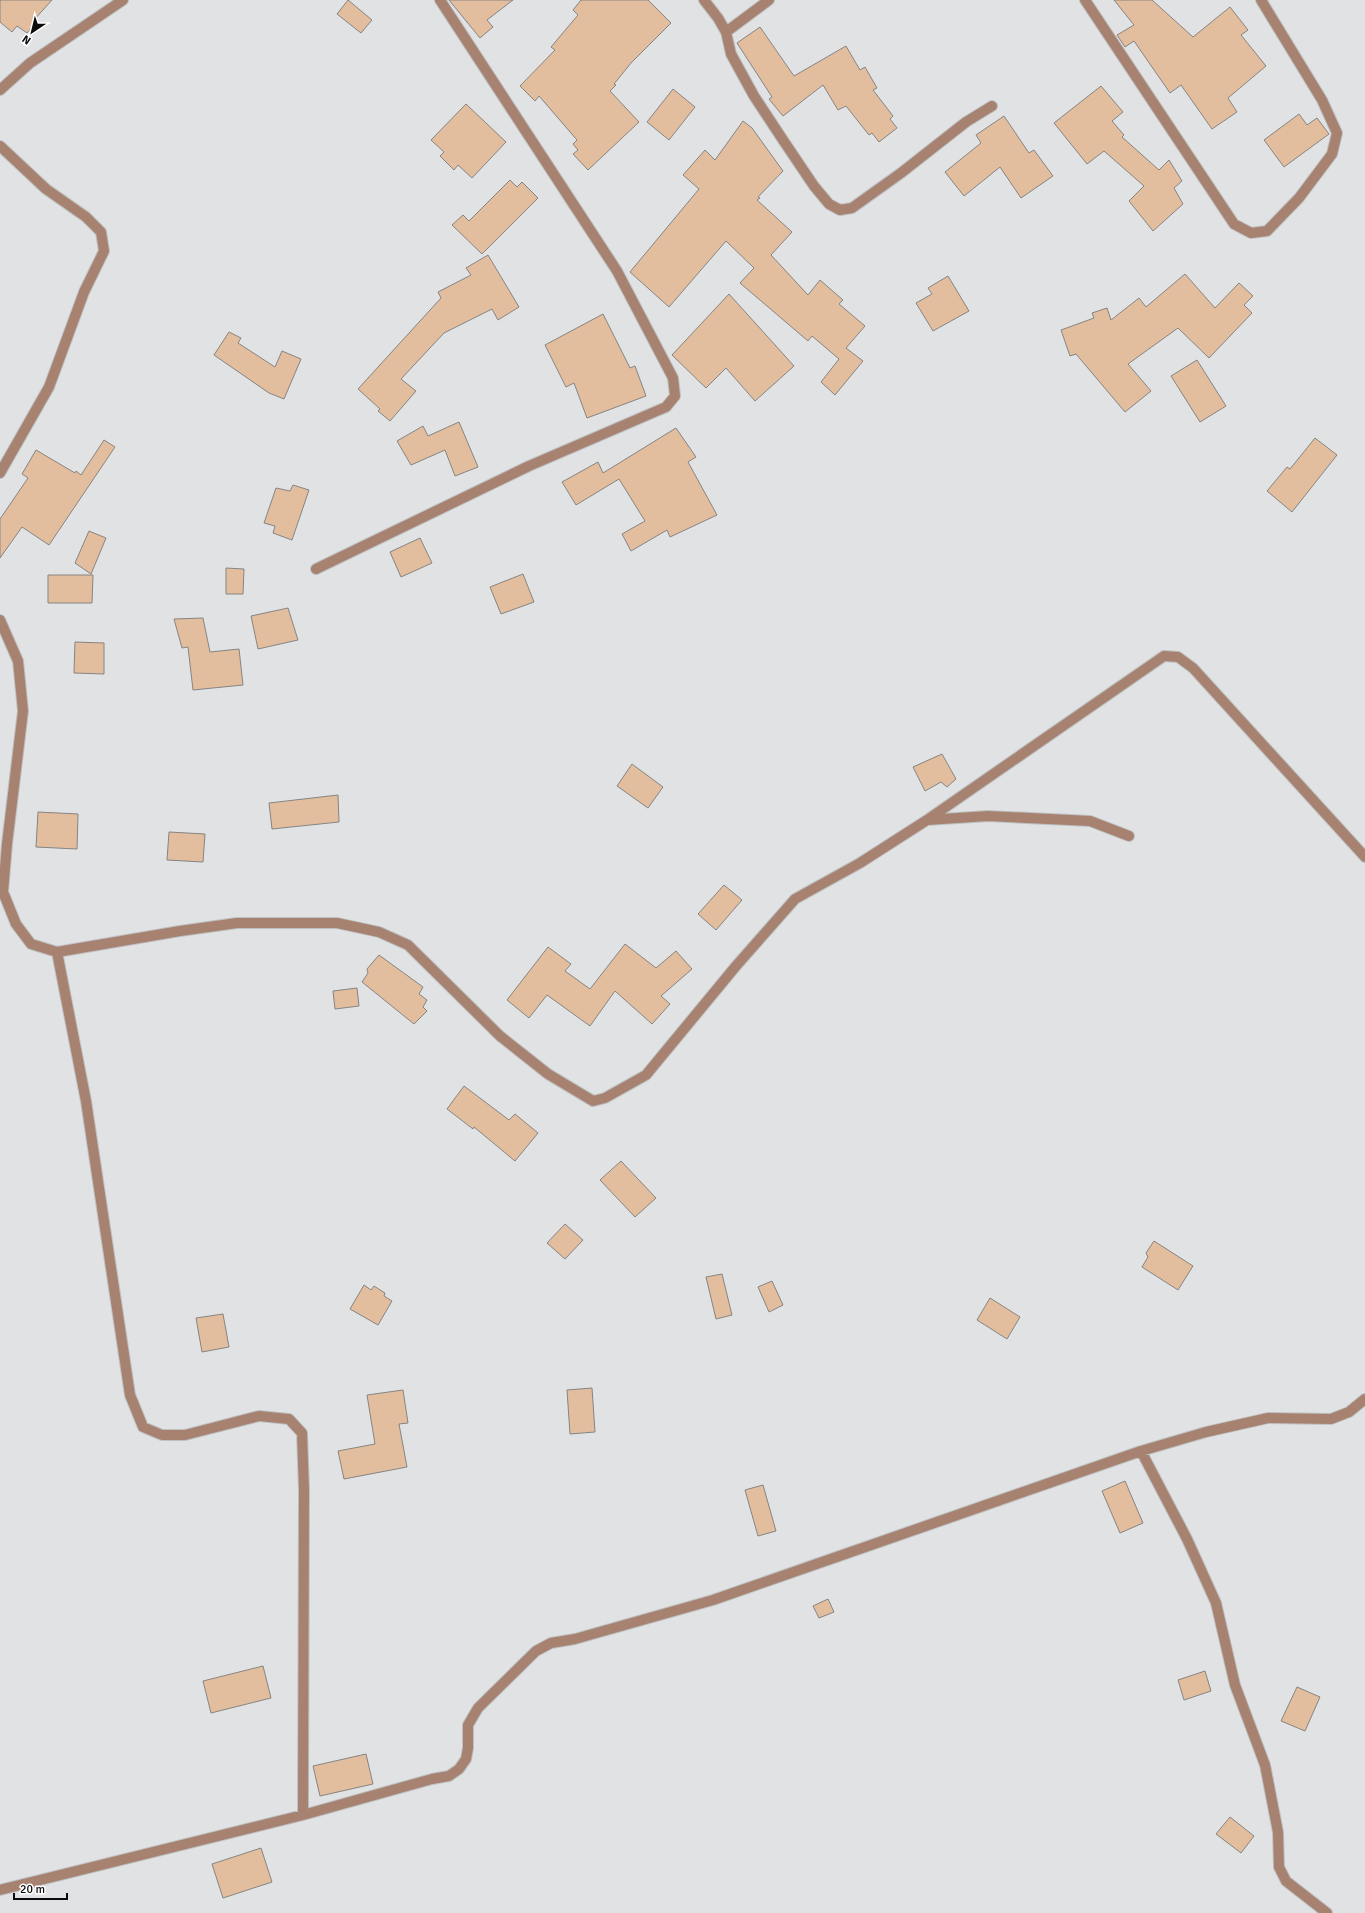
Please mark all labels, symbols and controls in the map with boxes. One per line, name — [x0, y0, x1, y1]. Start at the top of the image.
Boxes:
north arrow — [12, 12, 52, 52]
text: N — [20, 32, 33, 47]
scale bar — [14, 1875, 67, 1901]
text: 20 m — [20, 1882, 45, 1897]

